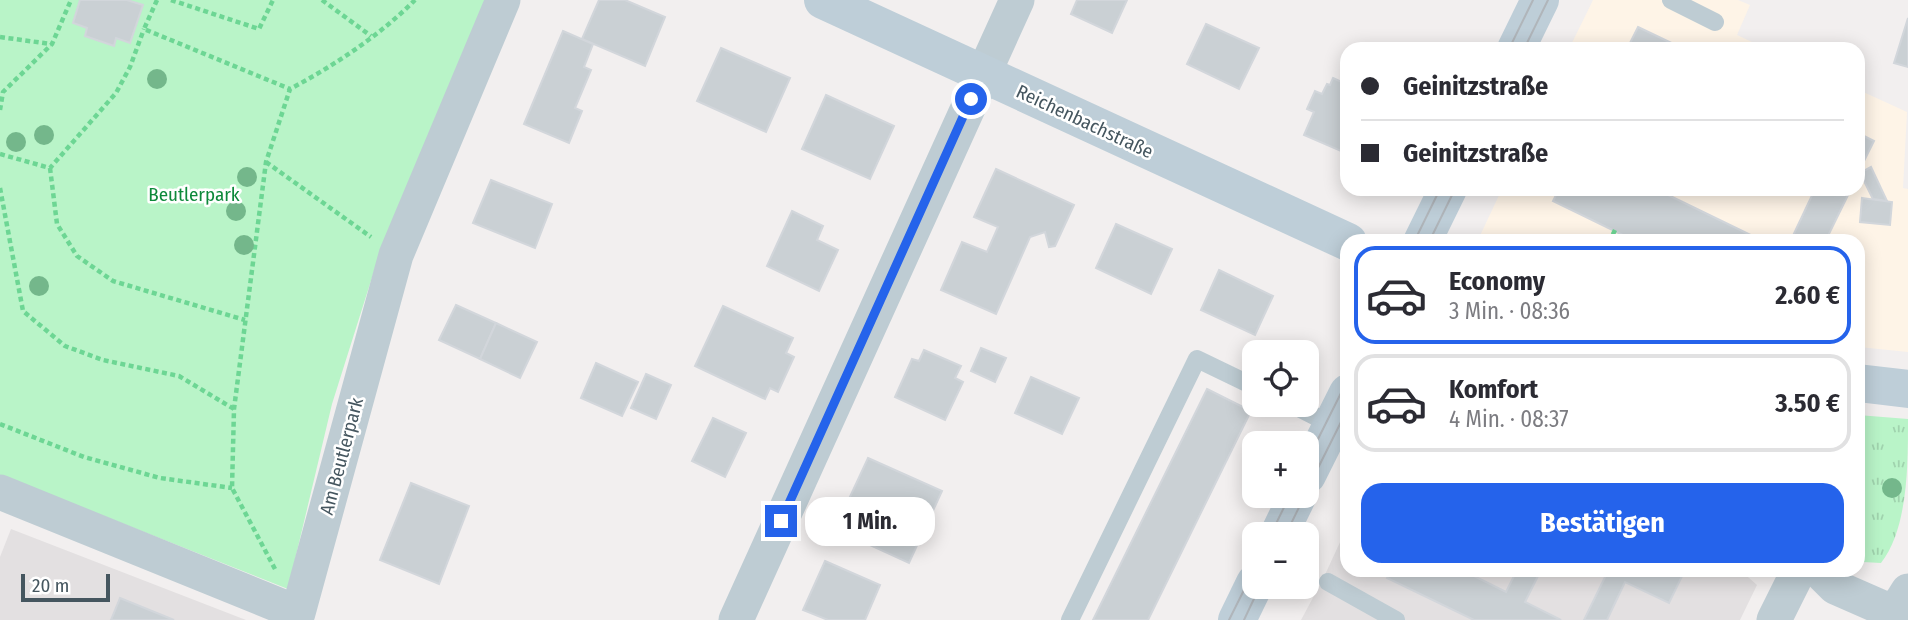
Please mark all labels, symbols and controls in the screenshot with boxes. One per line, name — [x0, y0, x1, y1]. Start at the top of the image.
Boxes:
text: Geinitzstraße — [1403, 71, 1548, 102]
street label: Reichenbachstraße — [1013, 80, 1157, 163]
route start — [955, 83, 987, 115]
text: Geinitzstraße — [1403, 138, 1548, 169]
park label: Beutlerpark — [148, 183, 240, 206]
icon: car — [1365, 264, 1428, 327]
text: Economy — [1449, 266, 1545, 297]
text: 2.60 € — [1775, 280, 1840, 311]
text: 3 Min. · 08:36 — [1449, 297, 1570, 325]
map controls — [1242, 340, 1319, 599]
button: locate — [1242, 340, 1319, 417]
icon: car — [1365, 372, 1428, 435]
text: Komfort — [1449, 374, 1538, 405]
text: 3.50 € — [1775, 388, 1840, 419]
street label: Am Beutlerpark — [315, 395, 368, 517]
text: 4 Min. · 08:37 — [1449, 405, 1569, 433]
button: + — [1242, 431, 1319, 508]
button: Bestätigen — [1361, 483, 1844, 563]
callout: 1 Min. — [806, 496, 935, 546]
route end — [765, 505, 797, 537]
text: 1 Min. — [843, 507, 897, 535]
button: − — [1242, 522, 1319, 599]
scale bar — [21, 571, 110, 603]
text: 20 m — [32, 574, 69, 597]

